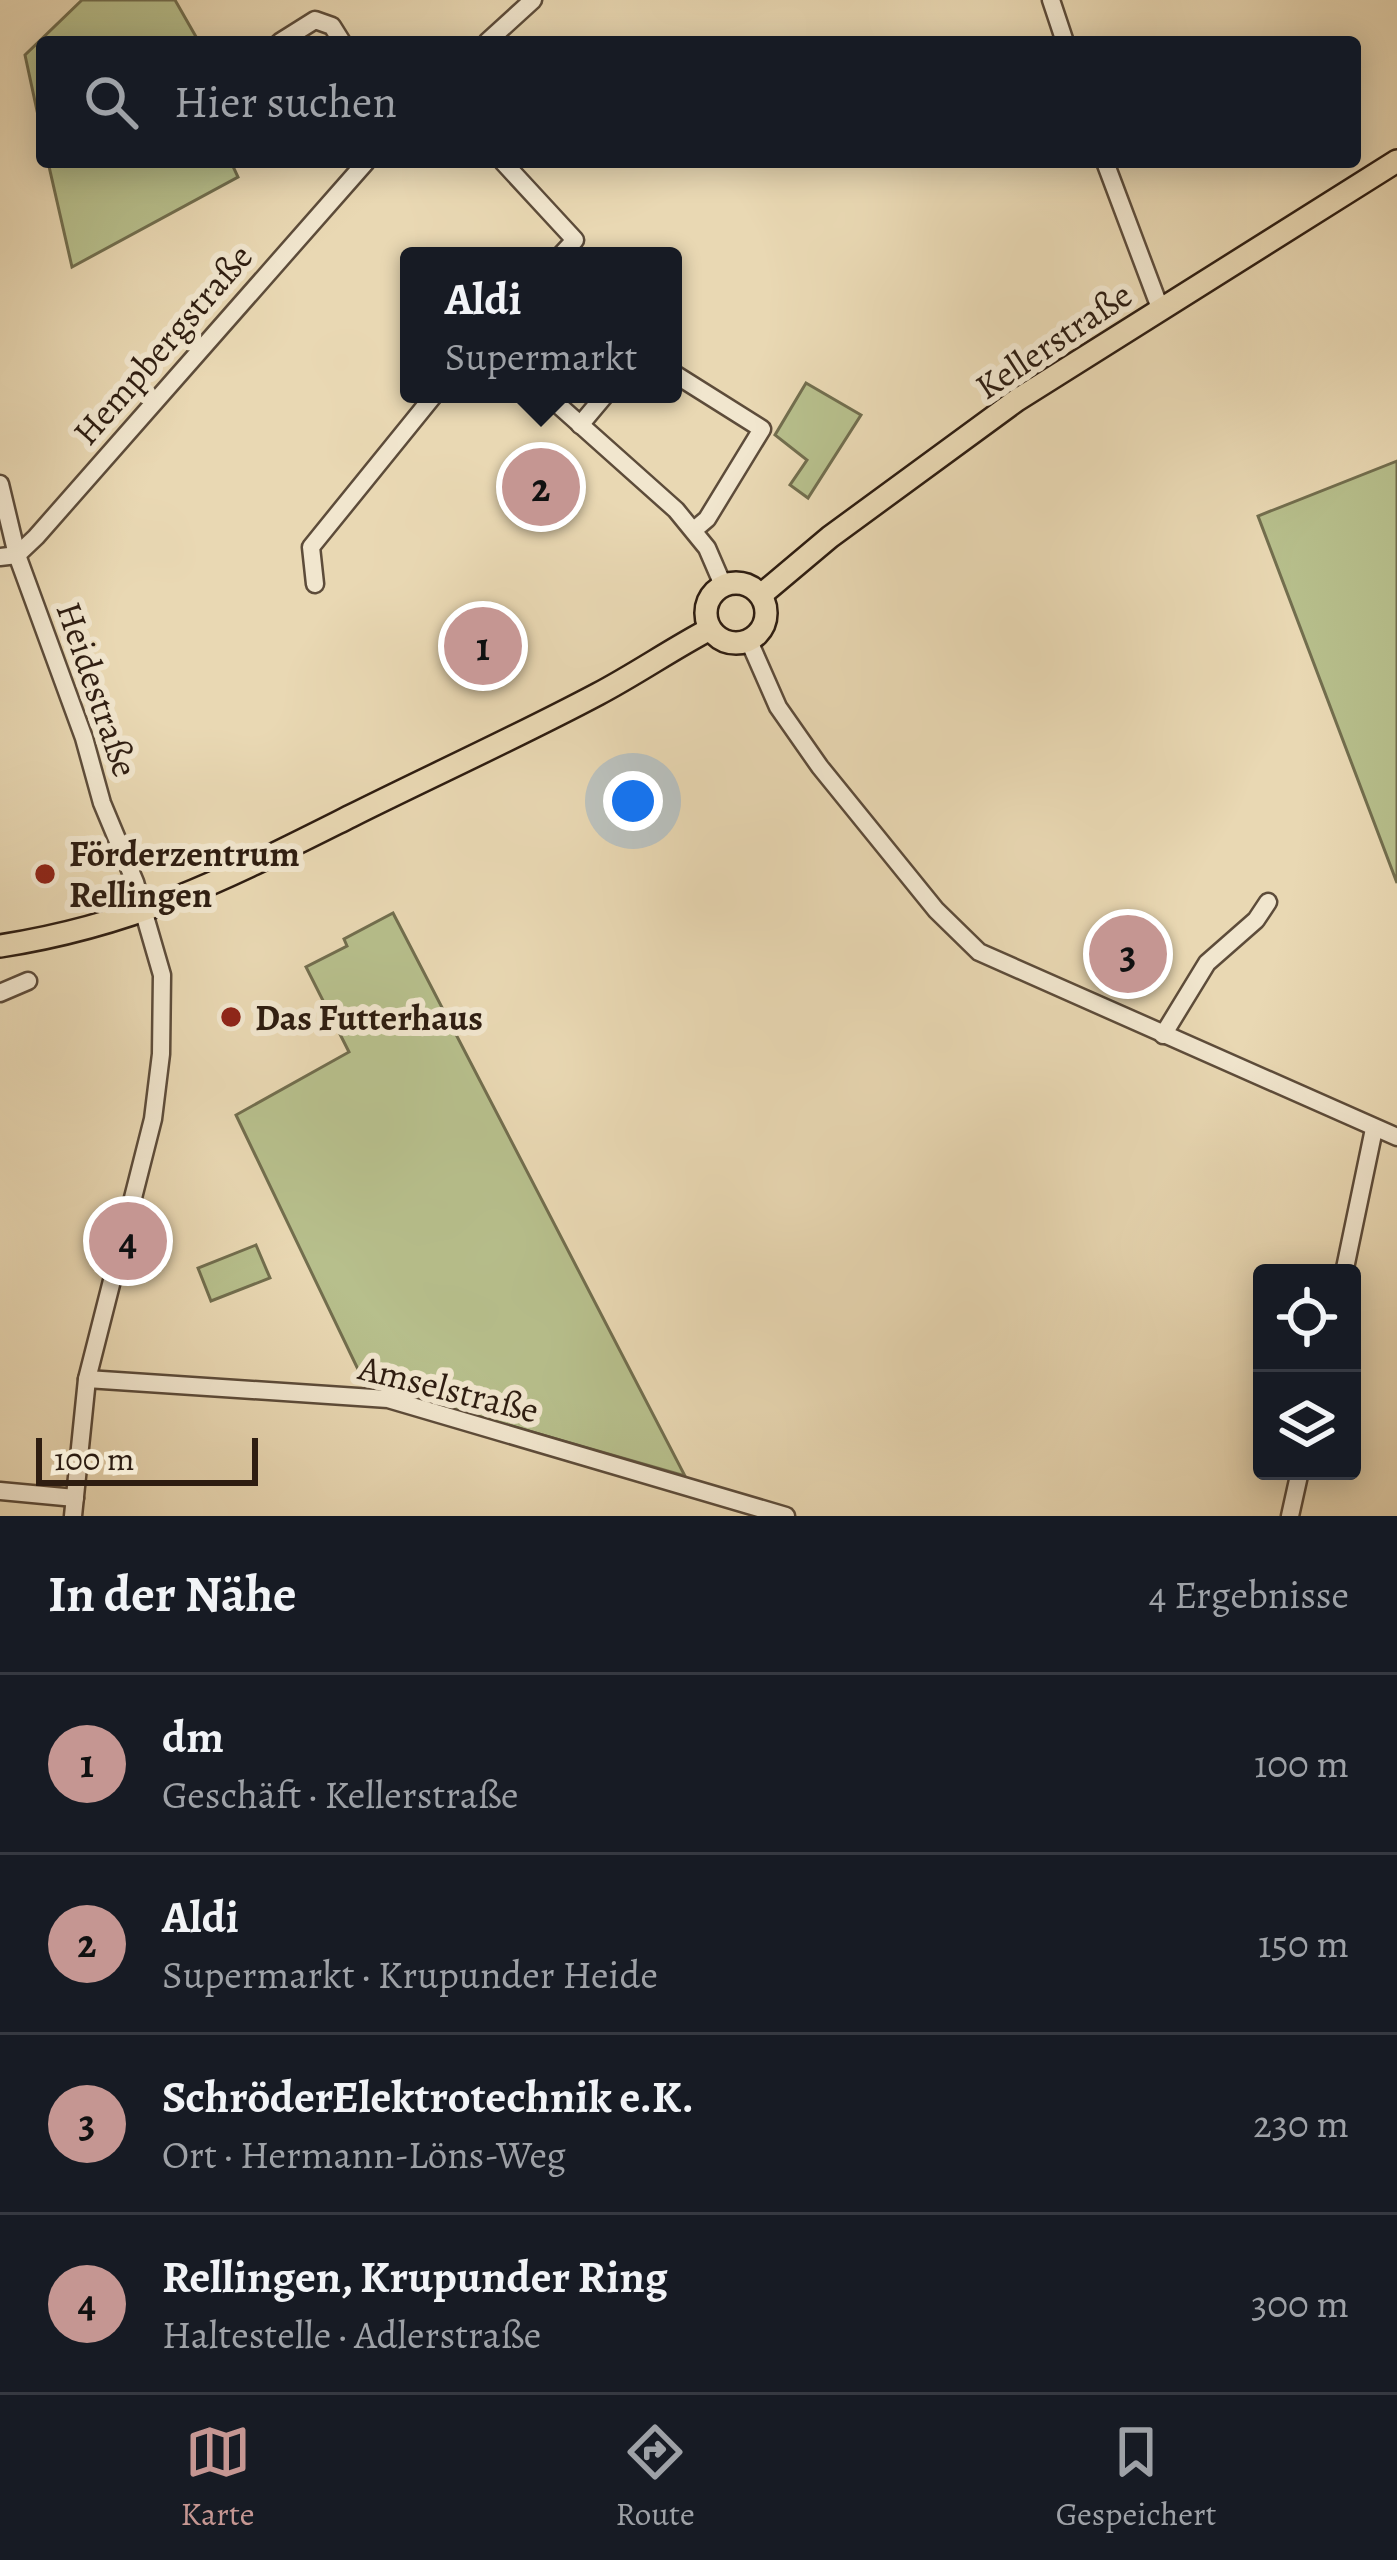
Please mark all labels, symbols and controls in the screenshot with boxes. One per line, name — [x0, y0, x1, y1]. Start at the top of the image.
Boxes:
search box — [36, 36, 1361, 168]
icon: search — [78, 69, 144, 135]
text: Hier suchen — [174, 71, 397, 133]
street label: Hempbergstraße — [61, 233, 263, 455]
popup — [400, 247, 682, 403]
text: Aldi — [445, 268, 522, 330]
street label: Kellerstraße — [965, 270, 1141, 411]
text: Supermarkt — [445, 330, 637, 383]
pin: 2 — [502, 442, 580, 532]
street label: Heidestraße — [45, 595, 150, 783]
pin: 1 — [444, 601, 522, 691]
your location — [603, 771, 663, 831]
place label: Förderzentrum Rellingen — [69, 829, 300, 919]
marker: Förderzentrum Rellingen — [32, 861, 58, 887]
pin: 3 — [1089, 909, 1167, 999]
place label: Das Futterhaus — [255, 993, 483, 1042]
marker: Das Futterhaus — [218, 1004, 244, 1030]
pin: 4 — [89, 1196, 167, 1286]
map controls — [1253, 1264, 1361, 1480]
button: locate — [1253, 1264, 1361, 1372]
street label: Amselstraße — [353, 1342, 544, 1434]
button: layers — [1253, 1372, 1361, 1480]
scale bar — [36, 1432, 258, 1485]
text: 100 m — [54, 1436, 134, 1481]
text: In der Nähe — [48, 1559, 297, 1629]
text: 4 Ergebnisse — [1149, 1568, 1349, 1621]
text: dm — [162, 1706, 224, 1768]
text: 1 — [80, 1737, 94, 1790]
text: 100 m — [1254, 1737, 1349, 1790]
text: Geschäft · Kellerstraße — [162, 1768, 518, 1821]
text: Aldi — [162, 1886, 239, 1948]
text: 2 — [78, 1917, 96, 1970]
text: 150 m — [1258, 1917, 1349, 1970]
text: Supermarkt · Krupunder Heide — [162, 1948, 658, 2001]
text: SchröderElektrotechnik e.K. — [162, 2066, 694, 2128]
text: 3 — [79, 2097, 95, 2150]
text: 230 m — [1253, 2097, 1349, 2150]
text: Ort · Hermann-Löns-Weg — [162, 2128, 566, 2181]
text: Rellingen, Krupunder Ring — [162, 2246, 668, 2308]
text: 4 — [78, 2277, 96, 2330]
text: 300 m — [1251, 2277, 1349, 2330]
text: Haltestelle · Adlerstraße — [162, 2308, 541, 2361]
tab: Karte — [180, 2419, 255, 2536]
tab: Route — [616, 2419, 695, 2536]
tab: Gespeichert — [1056, 2419, 1217, 2536]

